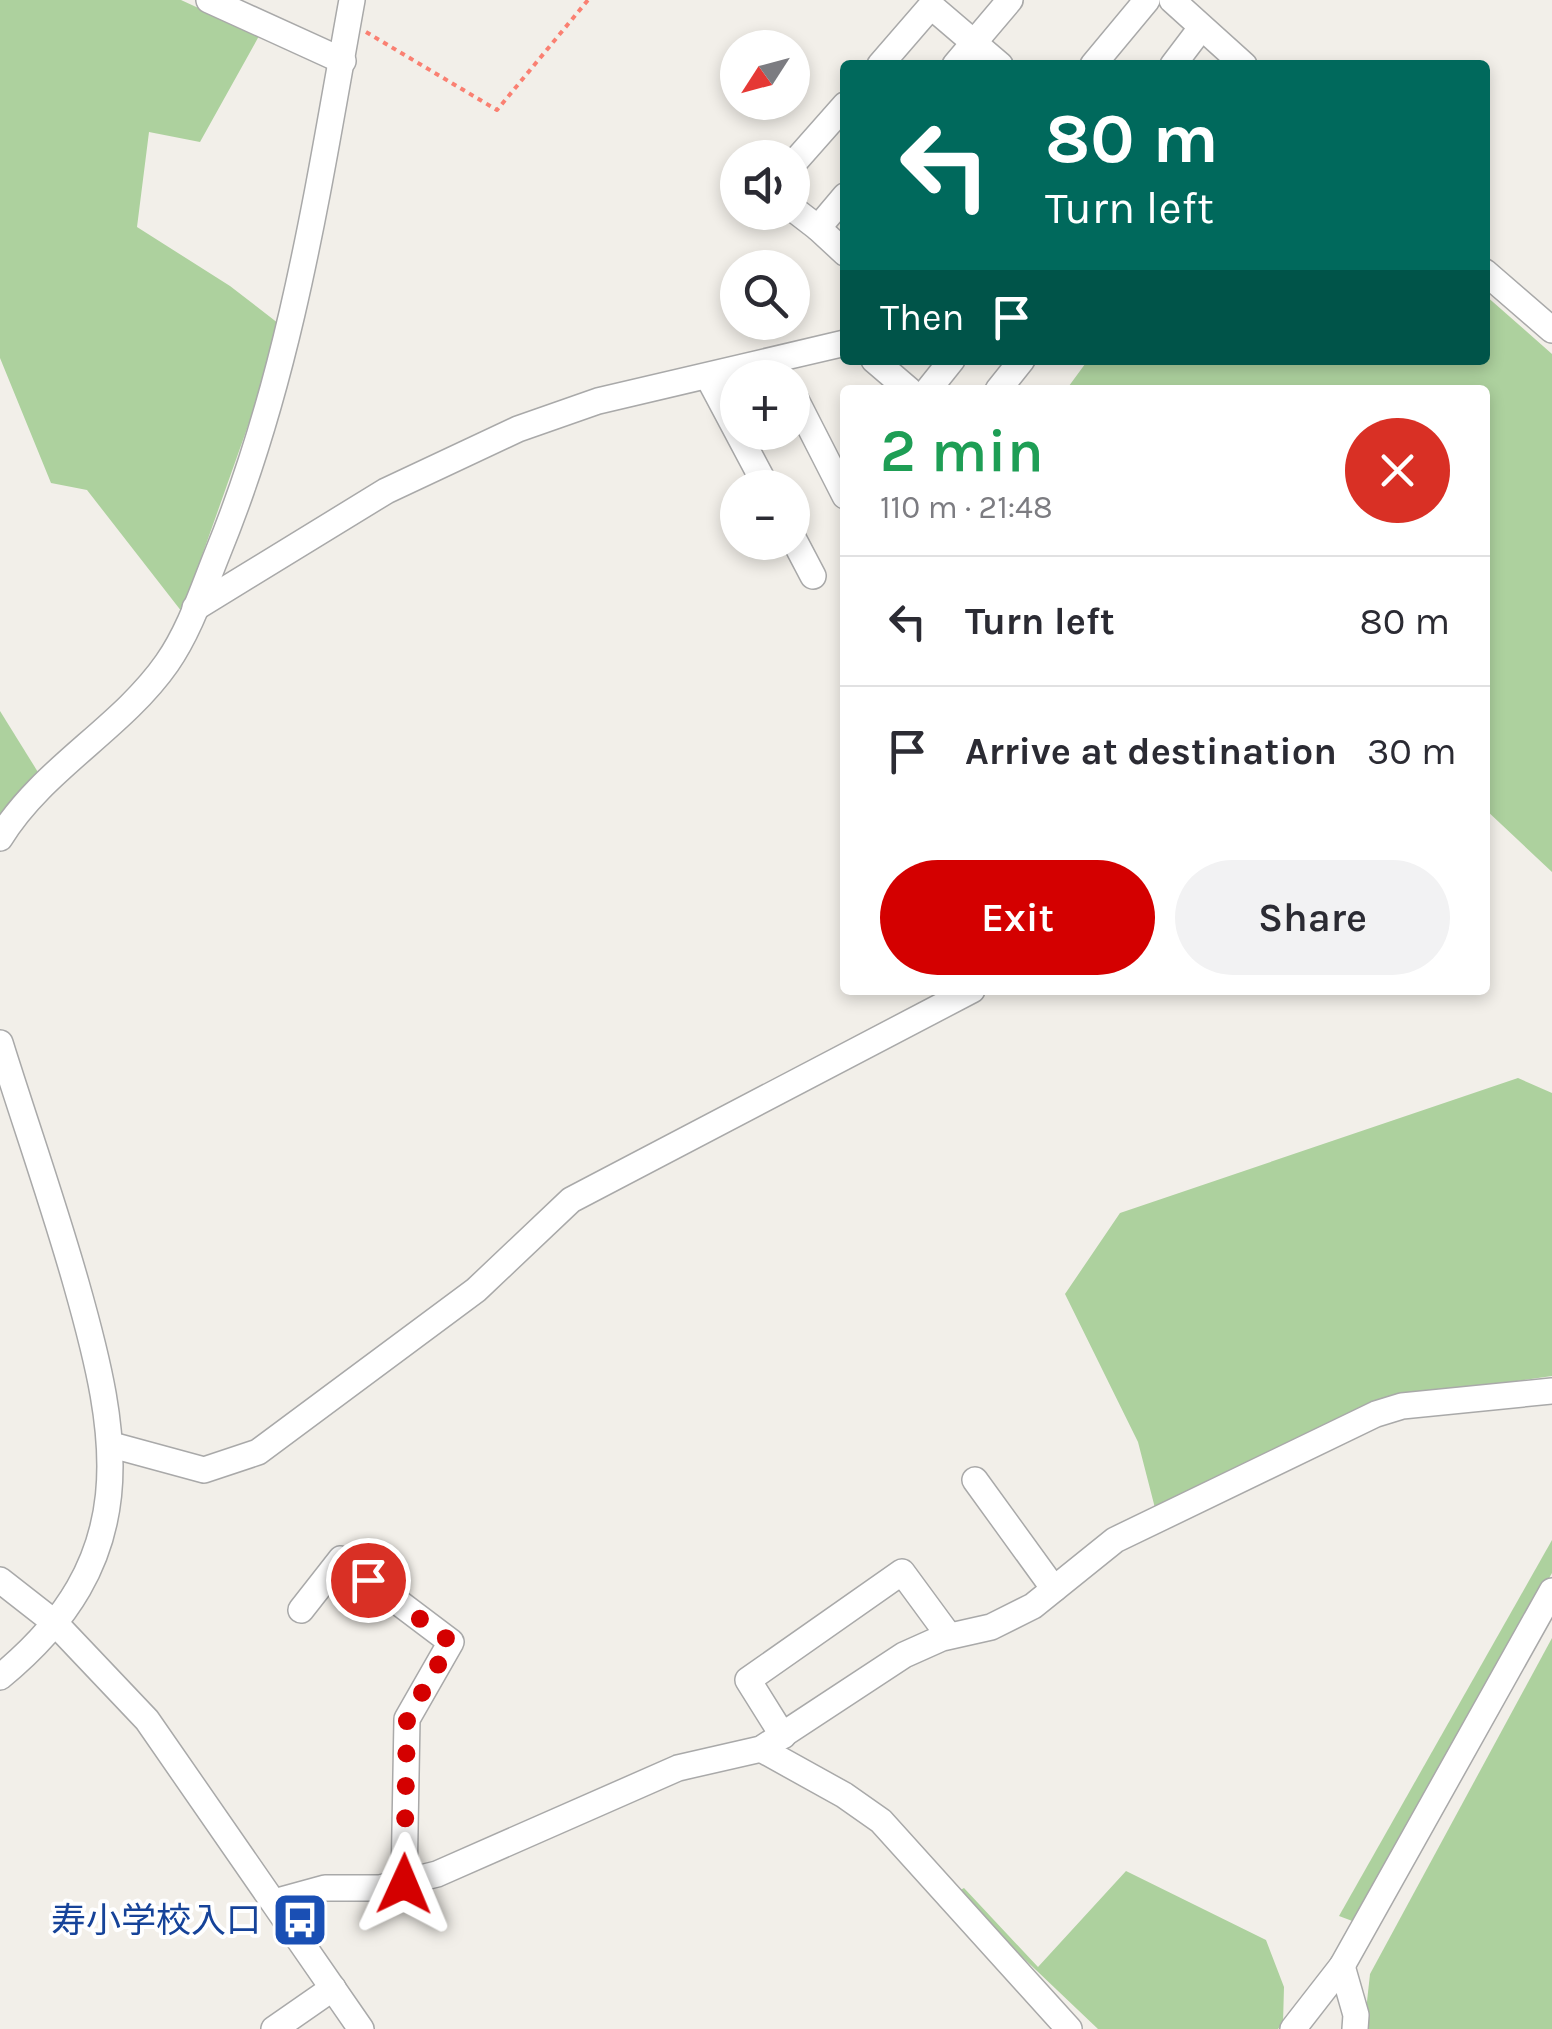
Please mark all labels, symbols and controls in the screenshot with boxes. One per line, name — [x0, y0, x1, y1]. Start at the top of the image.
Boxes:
north arrow — [720, 30, 810, 120]
map controls — [720, 30, 810, 560]
text: 80 m — [1045, 98, 1219, 180]
icon: left — [880, 100, 1010, 230]
button: sound — [720, 140, 810, 230]
text: Turn left — [1045, 182, 1214, 234]
button: search — [720, 250, 810, 340]
icon: arrive — [984, 290, 1039, 345]
text: Then — [880, 295, 964, 340]
button: + — [720, 360, 810, 450]
text: 2 min — [880, 416, 1044, 486]
button: close — [1345, 418, 1450, 523]
button: − — [720, 470, 810, 560]
text: 110 m · 21:48 — [880, 489, 1053, 526]
icon: left — [880, 594, 935, 649]
text: Turn left — [965, 599, 1115, 644]
text: 80 m — [1360, 599, 1450, 644]
icon: arrive — [880, 724, 935, 779]
text: Arrive at destination — [965, 729, 1337, 774]
text: 30 m — [1367, 729, 1456, 774]
button: Exit — [880, 860, 1155, 975]
button: Share — [1175, 860, 1450, 975]
pin — [326, 1538, 411, 1623]
icon: arrive — [341, 1553, 396, 1608]
position arrow — [352, 1832, 456, 1936]
bus stop icon: 寿小学校入口 — [270, 1890, 330, 1950]
place label: 寿小学校入口 — [51, 1900, 261, 1941]

